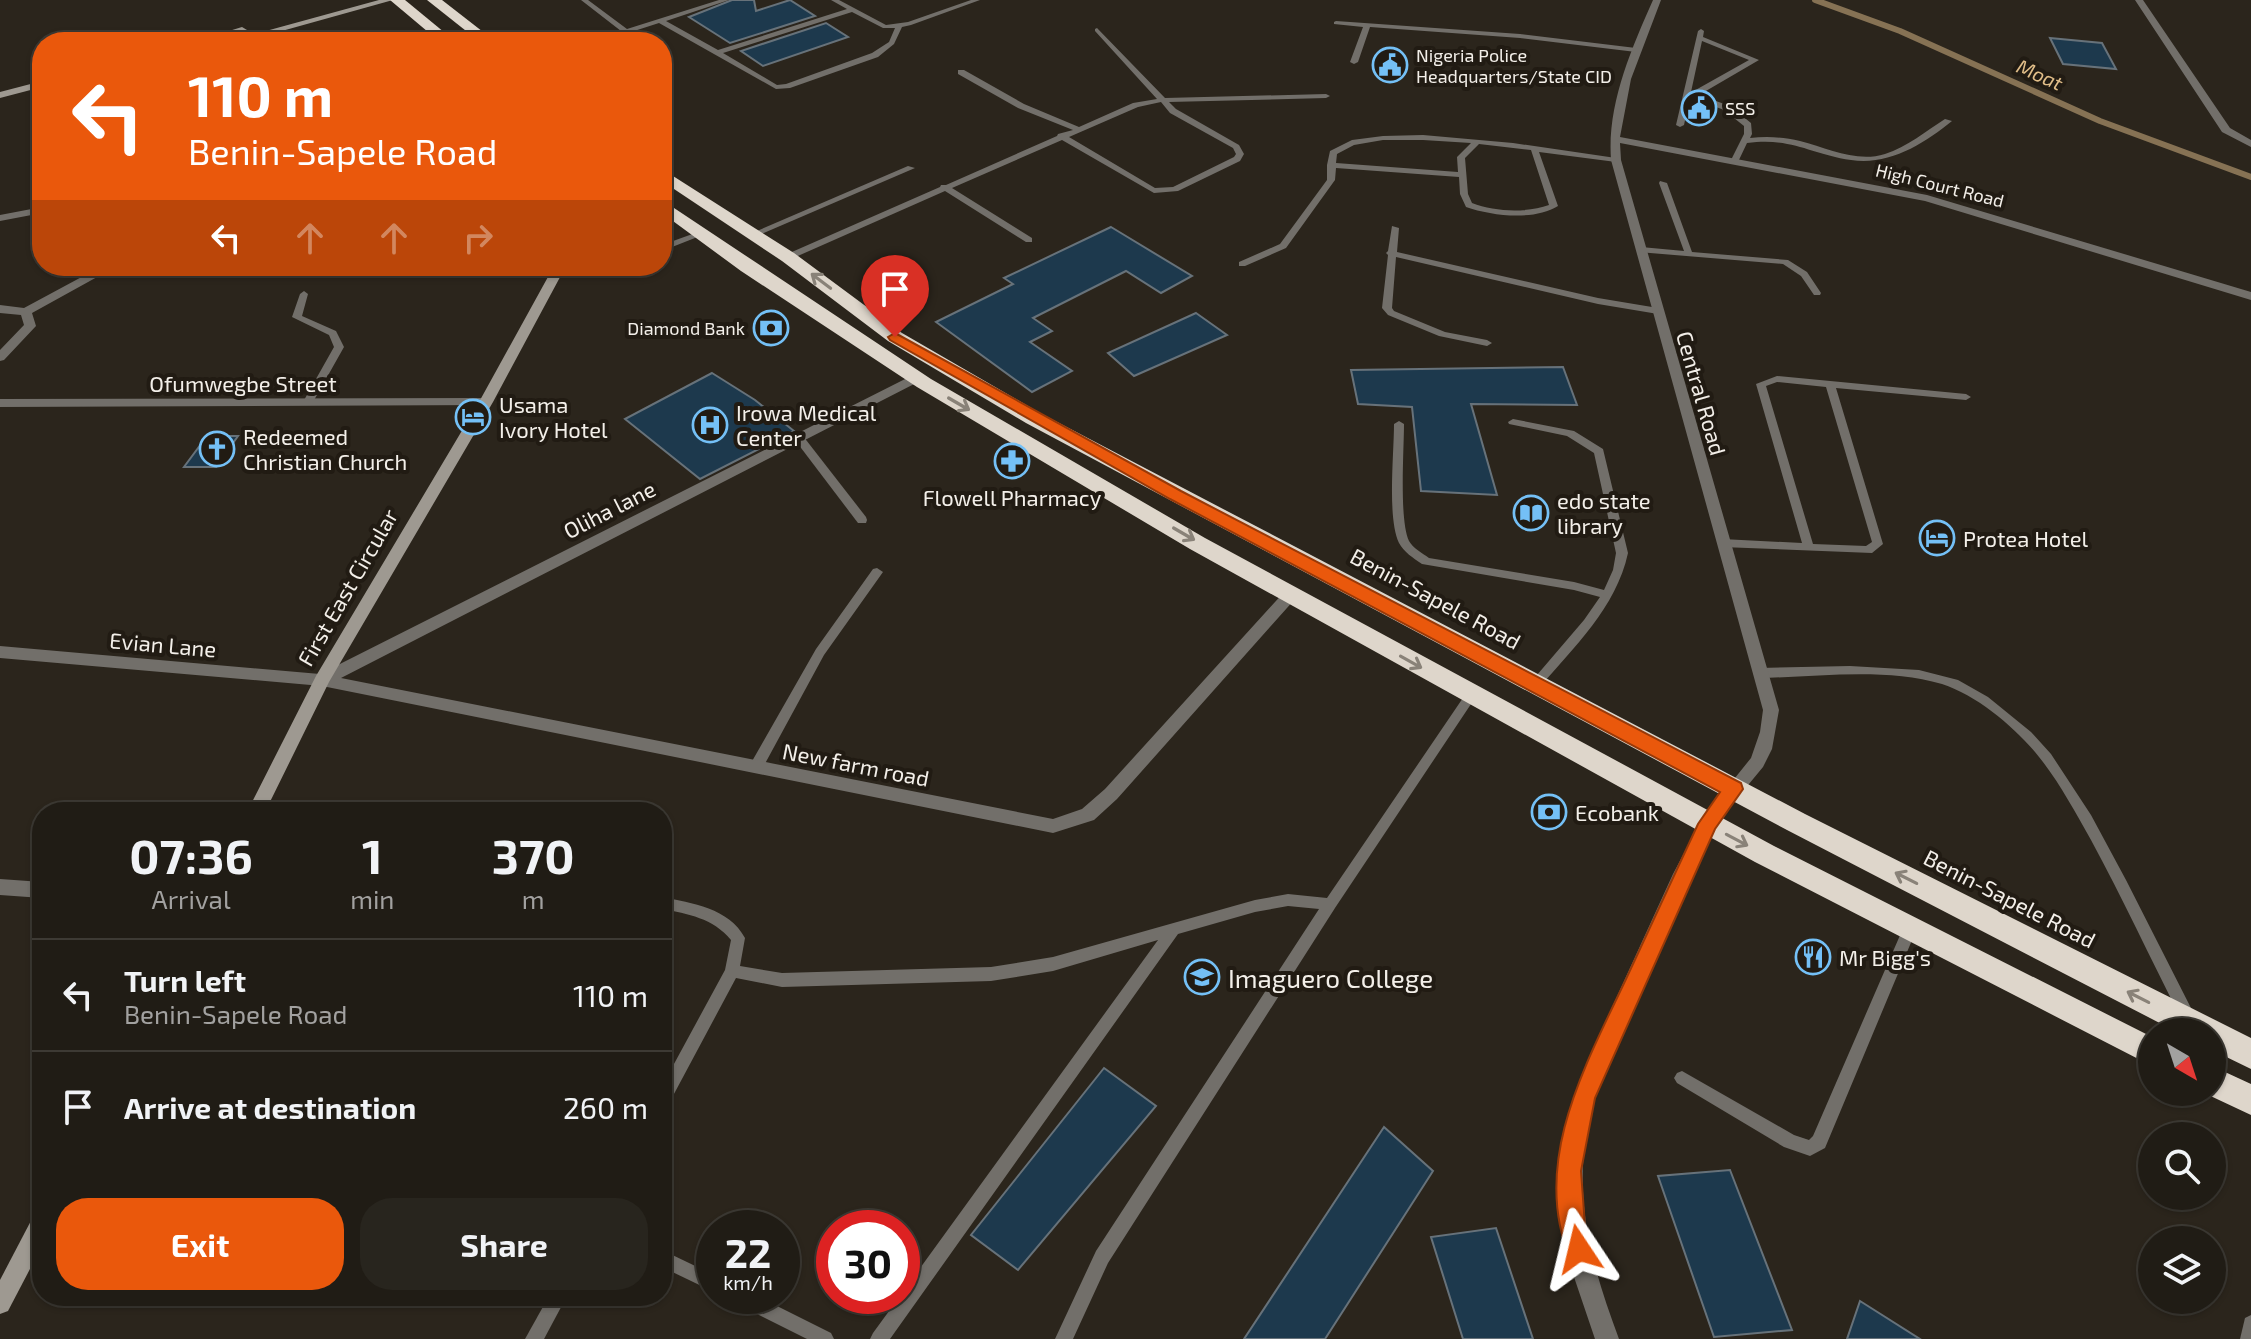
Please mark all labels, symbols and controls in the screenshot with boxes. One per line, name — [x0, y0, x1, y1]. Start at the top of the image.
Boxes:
place label: Nigeria Police Headquarters/State CID — [1416, 44, 1612, 87]
public building icon: Nigeria Police Headquarters/State CID — [1371, 46, 1409, 84]
water label: Moat — [2013, 53, 2067, 95]
text: 110 m — [188, 61, 333, 128]
icon: left — [56, 64, 160, 168]
public building icon: SSS — [1680, 89, 1718, 127]
place label: SSS — [1725, 97, 1755, 119]
text: Benin-Sapele Road — [188, 129, 497, 172]
street label: High Court Road — [1874, 158, 2006, 212]
icon: left — [204, 216, 248, 260]
icon: ahead — [288, 216, 332, 260]
icon: ahead — [372, 216, 416, 260]
icon: right — [456, 216, 500, 260]
pin — [861, 255, 929, 337]
icon: arrive — [873, 267, 917, 311]
one-way arrow — [810, 273, 832, 290]
bank icon: Diamond Bank — [752, 309, 790, 347]
place label: Diamond Bank — [627, 317, 745, 339]
street label: Central Road — [1672, 328, 1732, 458]
street label: Ofumwegbe Street — [149, 370, 337, 396]
place label: Usama Ivory Hotel — [499, 391, 608, 442]
one-way arrow — [947, 396, 970, 412]
hotel icon: Usama Ivory Hotel — [454, 398, 492, 436]
place label: Irowa Medical Center — [736, 399, 877, 450]
hospital icon: Irowa Medical Center — [691, 406, 729, 444]
place label: Redeemed Christian Church — [243, 423, 407, 474]
church icon: Redeemed Christian Church — [198, 430, 236, 468]
pharmacy icon: Flowell Pharmacy — [993, 442, 1031, 480]
street label: Oliha lane — [559, 475, 659, 543]
place label: Flowell Pharmacy — [923, 484, 1102, 510]
place label: edo state library — [1557, 487, 1651, 538]
library icon: edo state library — [1512, 494, 1550, 532]
street label: First East Circular — [292, 504, 403, 670]
hotel icon: Protea Hotel — [1918, 519, 1956, 557]
place label: Protea Hotel — [1963, 525, 2089, 551]
one-way arrow — [1172, 527, 1196, 542]
street label: Benin-Sapele Road — [1346, 542, 1526, 654]
street label: Evian Lane — [108, 626, 218, 662]
one-way arrow — [1399, 654, 1422, 670]
street label: New farm road — [781, 737, 931, 791]
bank icon: Ecobank — [1530, 793, 1568, 831]
place label: Ecobank — [1575, 799, 1659, 825]
text: 07:36 — [129, 826, 253, 884]
text: 1 — [362, 826, 383, 884]
text: 370 — [492, 826, 575, 884]
one-way arrow — [1725, 833, 1749, 848]
street label: Benin-Sapele Road — [1920, 844, 2100, 952]
one-way arrow — [1895, 870, 1919, 886]
text: Arrival — [152, 883, 231, 914]
text: min — [350, 883, 394, 914]
text: m — [522, 883, 545, 914]
restaurant icon: Mr Bigg's — [1794, 938, 1832, 976]
place label: Mr Bigg's — [1839, 944, 1931, 970]
school or university icon: Imaguero College — [1183, 958, 1221, 996]
text: Turn left — [124, 962, 246, 998]
place label: Imaguero College — [1228, 962, 1433, 993]
icon: left — [56, 973, 100, 1017]
text: 110 m — [573, 977, 648, 1013]
one-way arrow — [2126, 988, 2150, 1004]
text: Benin-Sapele Road — [124, 998, 347, 1029]
north arrow — [2138, 1018, 2226, 1106]
map controls — [2138, 1018, 2226, 1314]
icon: arrive — [56, 1085, 100, 1129]
text: Arrive at destination — [124, 1089, 416, 1125]
text: 260 m — [563, 1089, 648, 1125]
button: search — [2138, 1122, 2226, 1210]
button: Exit — [56, 1198, 344, 1290]
button: Share — [360, 1198, 648, 1290]
position arrow — [1537, 1207, 1621, 1291]
speed limit sign: 30 — [816, 1210, 920, 1314]
button: layers — [2138, 1226, 2226, 1314]
text: 22 — [725, 1228, 771, 1276]
text: km/h — [723, 1270, 773, 1294]

